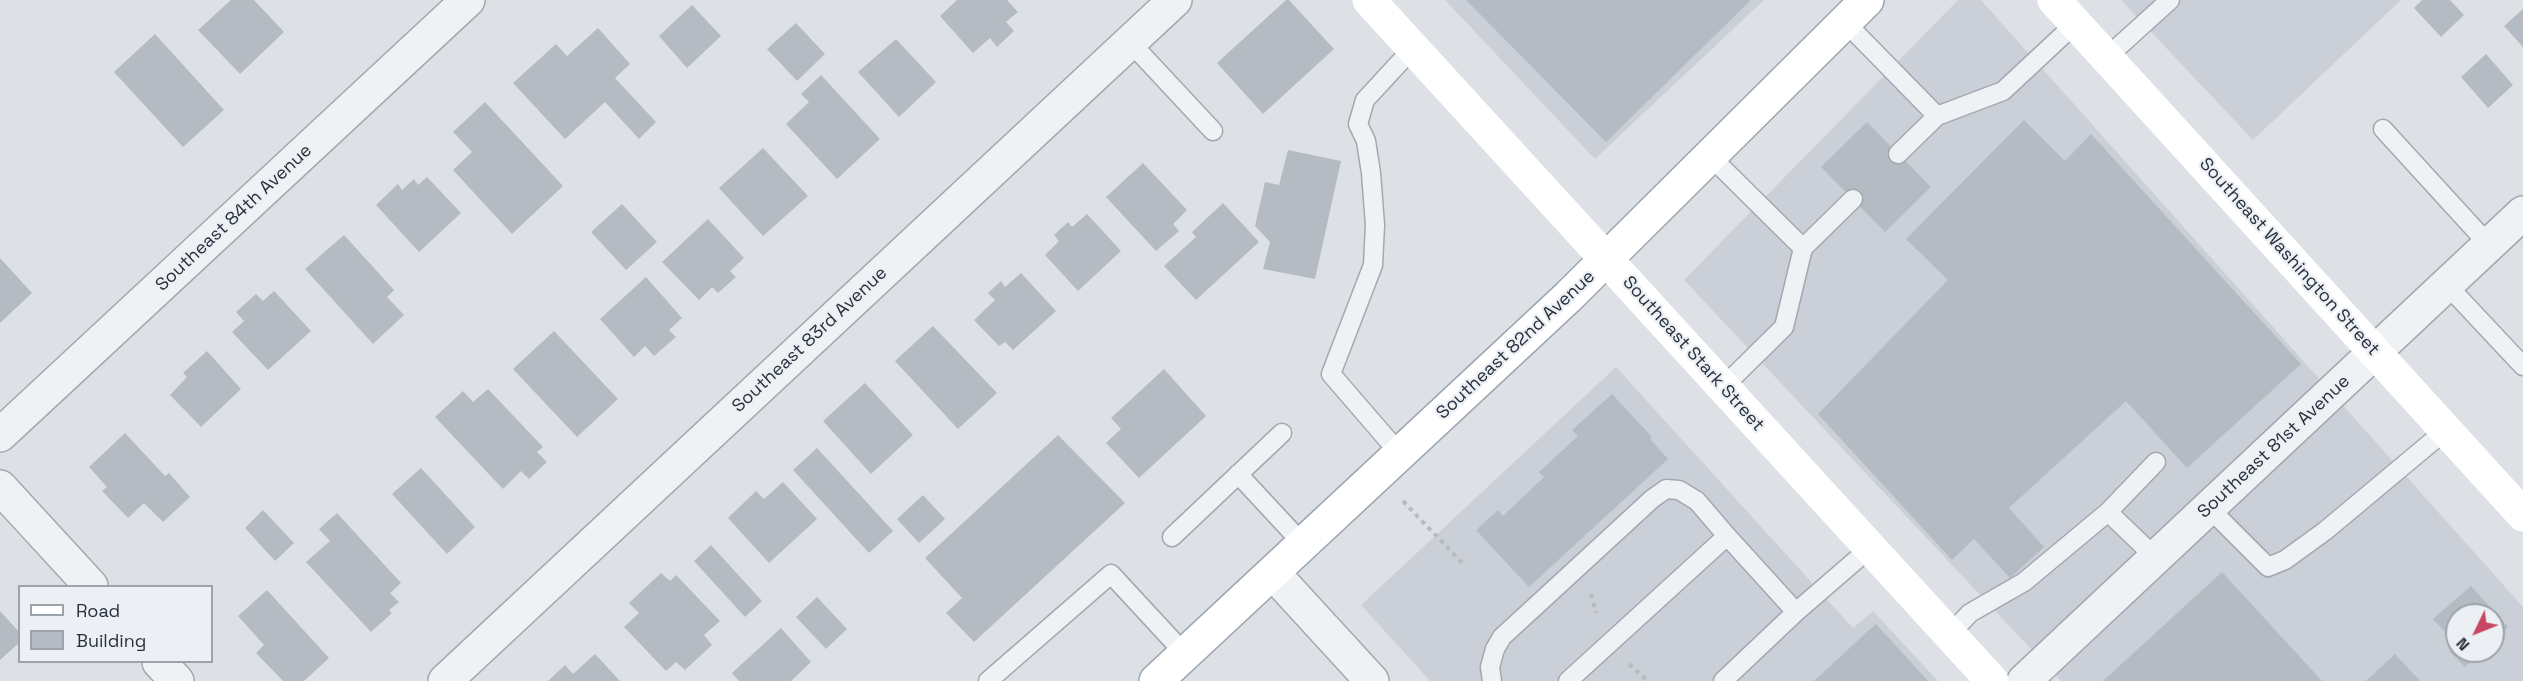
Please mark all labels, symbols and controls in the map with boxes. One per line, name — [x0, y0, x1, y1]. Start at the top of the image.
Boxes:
street label: Southeast 84th Avenue — [151, 140, 317, 296]
street label: Southeast Washington Street — [2194, 154, 2384, 360]
street label: Southeast 83rd Avenue — [728, 263, 892, 417]
street label: Southeast 82nd Avenue — [1432, 266, 1600, 424]
street label: Southeast Stark Street — [1618, 272, 1768, 436]
street label: Southeast 81st Avenue — [2193, 371, 2355, 523]
legend — [18, 585, 213, 663]
text: Road — [76, 599, 120, 622]
north arrow — [2445, 603, 2505, 663]
text: Building — [76, 629, 146, 652]
text: N — [2452, 633, 2474, 655]

